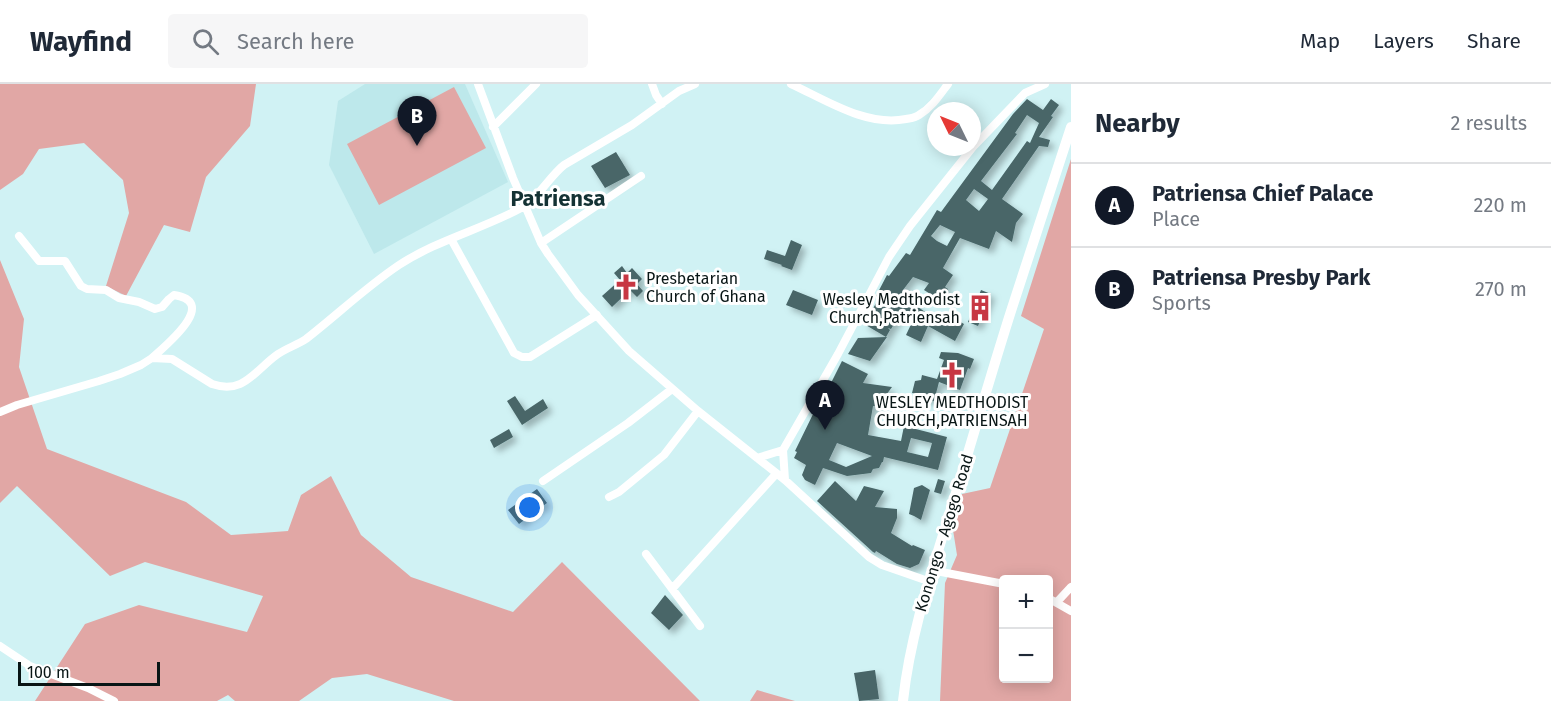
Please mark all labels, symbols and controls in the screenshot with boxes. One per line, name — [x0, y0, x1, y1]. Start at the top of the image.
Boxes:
search box — [168, 14, 588, 68]
text: Wayfind — [30, 25, 132, 58]
icon: search — [189, 25, 222, 58]
text: Search here — [237, 28, 355, 55]
text: Map — [1300, 28, 1340, 54]
text: Layers — [1373, 28, 1434, 54]
text: Share — [1467, 28, 1521, 54]
pin: B — [398, 97, 436, 146]
north arrow — [927, 102, 981, 156]
text: Nearby — [1095, 108, 1180, 139]
text: 2 results — [1450, 111, 1527, 135]
text: Patriensa Chief Palace — [1152, 180, 1373, 207]
district label: Patriensa — [511, 185, 605, 212]
text: A — [1109, 193, 1120, 217]
text: 220 m — [1474, 193, 1527, 217]
text: Place — [1152, 207, 1200, 231]
text: Patriensa Presby Park — [1152, 264, 1370, 291]
place label: Presbetarian Church of Ghana — [646, 269, 766, 306]
church icon: Presbetarian Church of Ghana — [611, 272, 641, 302]
text: B — [1108, 277, 1121, 301]
text: 270 m — [1475, 277, 1527, 301]
place label: Wesley Medthodist Church,Patriensah — [823, 290, 960, 327]
text: Sports — [1152, 291, 1211, 315]
building icon: Wesley Medthodist Church,Patriensah — [965, 293, 995, 323]
church icon: WESLEY MEDTHODIST CHURCH,PATRIENSAH — [937, 360, 967, 390]
pin: A — [806, 380, 844, 430]
place label: WESLEY MEDTHODIST CHURCH,PATRIENSAH — [876, 393, 1029, 430]
street label: Konongo - Agogo Road — [911, 452, 977, 614]
your location — [515, 493, 544, 522]
map controls — [999, 575, 1053, 683]
button: + — [999, 575, 1053, 629]
button: − — [999, 629, 1053, 683]
scale bar — [18, 659, 160, 686]
text: 100 m — [27, 663, 70, 682]

